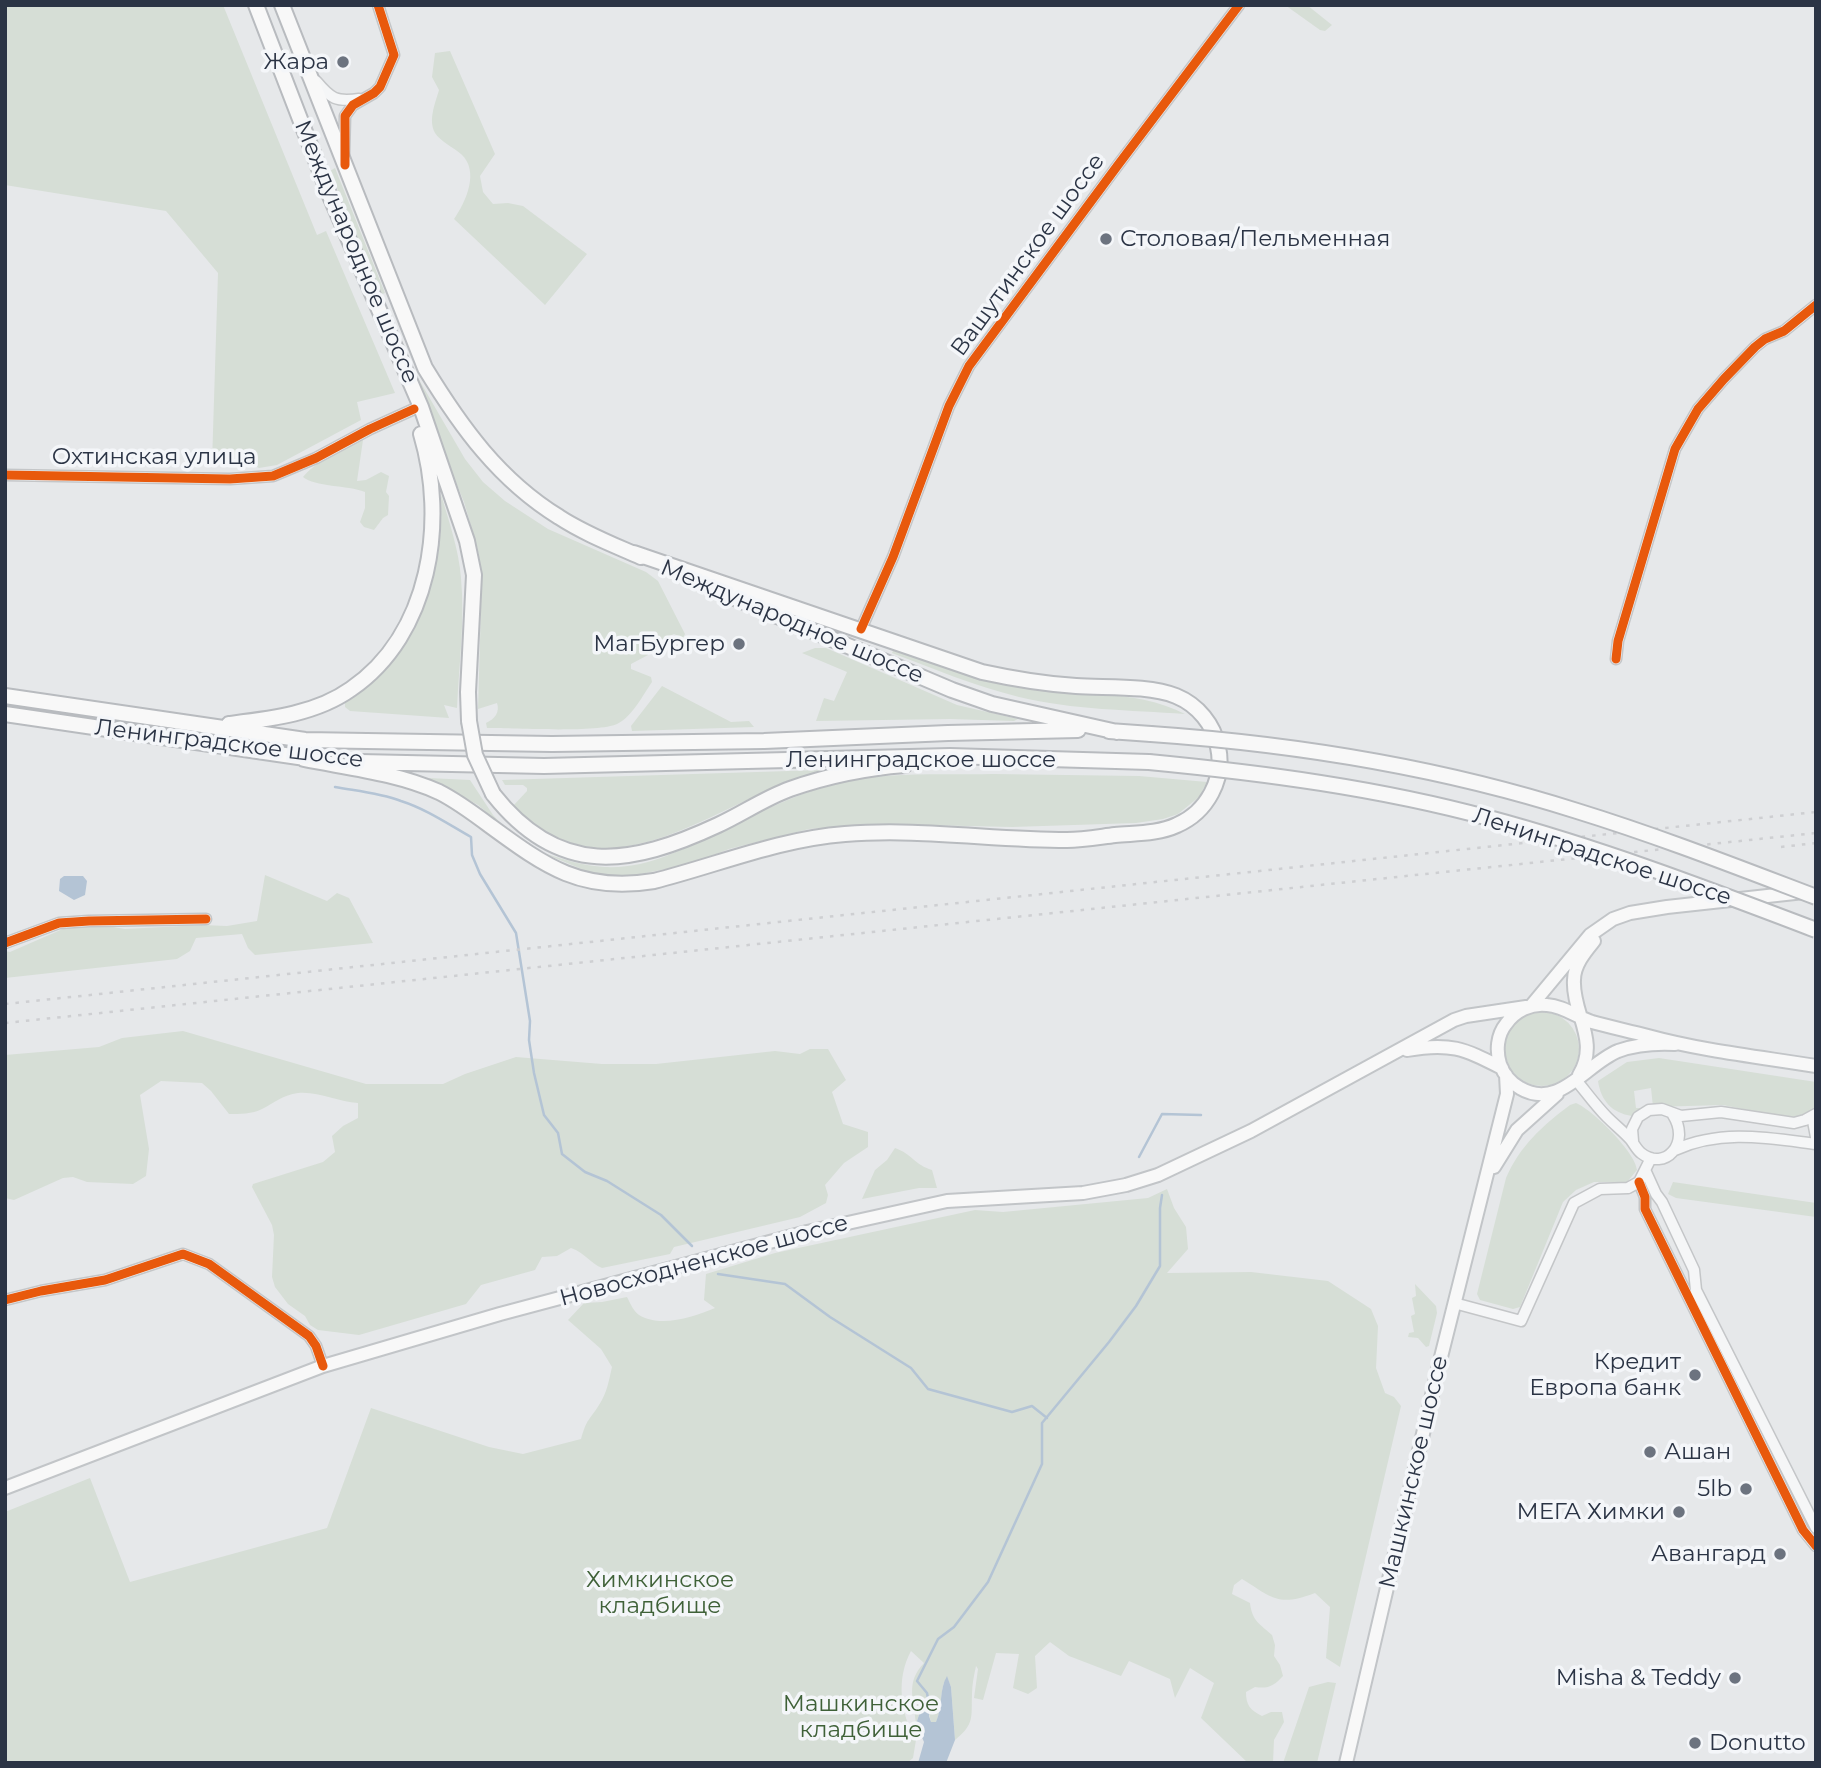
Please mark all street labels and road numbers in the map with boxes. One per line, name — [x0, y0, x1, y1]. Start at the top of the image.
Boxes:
street label: Международное шоссе — [288, 116, 424, 388]
street label: Вашутинское шоссе — [945, 148, 1111, 362]
street label: Охтинская улица — [52, 443, 256, 471]
street label: Международное шоссе — [656, 554, 928, 690]
street label: Ленинградское шоссе — [93, 714, 365, 774]
street label: Ленинградское шоссе — [786, 746, 1056, 774]
street label: Ленинградское шоссе — [1469, 802, 1735, 912]
street label: Новосходненское шоссе — [557, 1209, 851, 1313]
street label: Машкинское шоссе — [1374, 1353, 1454, 1591]

